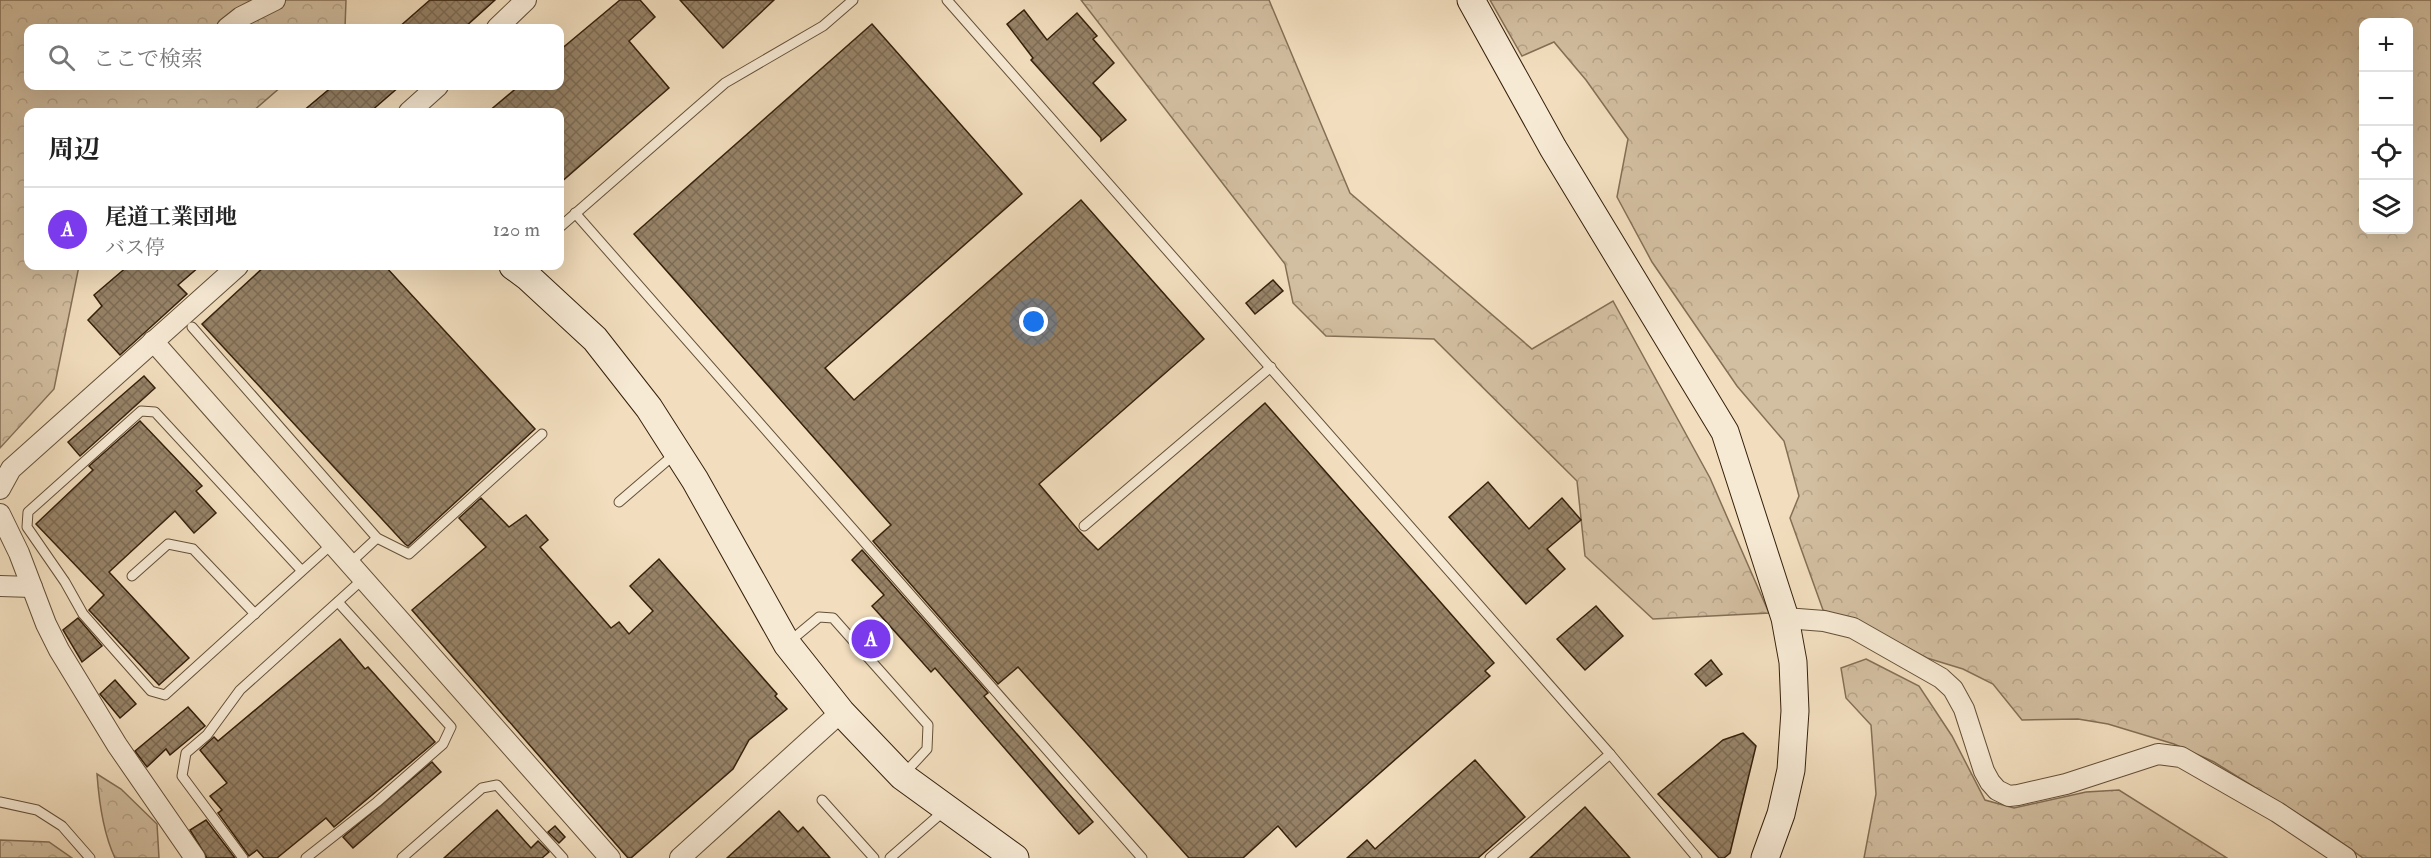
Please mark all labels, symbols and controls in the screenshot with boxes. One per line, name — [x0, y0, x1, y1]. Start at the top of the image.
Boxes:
map controls — [2359, 18, 2413, 234]
button: + — [2359, 18, 2413, 72]
search box — [24, 24, 564, 90]
icon: search — [45, 41, 78, 74]
text: ここで検索 — [93, 45, 203, 73]
button: − — [2359, 72, 2413, 126]
button: locate — [2359, 126, 2413, 180]
text: 周辺 — [48, 134, 100, 166]
button: layers — [2359, 180, 2413, 234]
text: 尾道工業団地 — [105, 203, 237, 231]
text: A — [61, 217, 74, 242]
text: 120 m — [493, 217, 540, 242]
text: バス停 — [105, 235, 165, 260]
your location — [1019, 307, 1048, 336]
pin: A — [852, 616, 890, 662]

